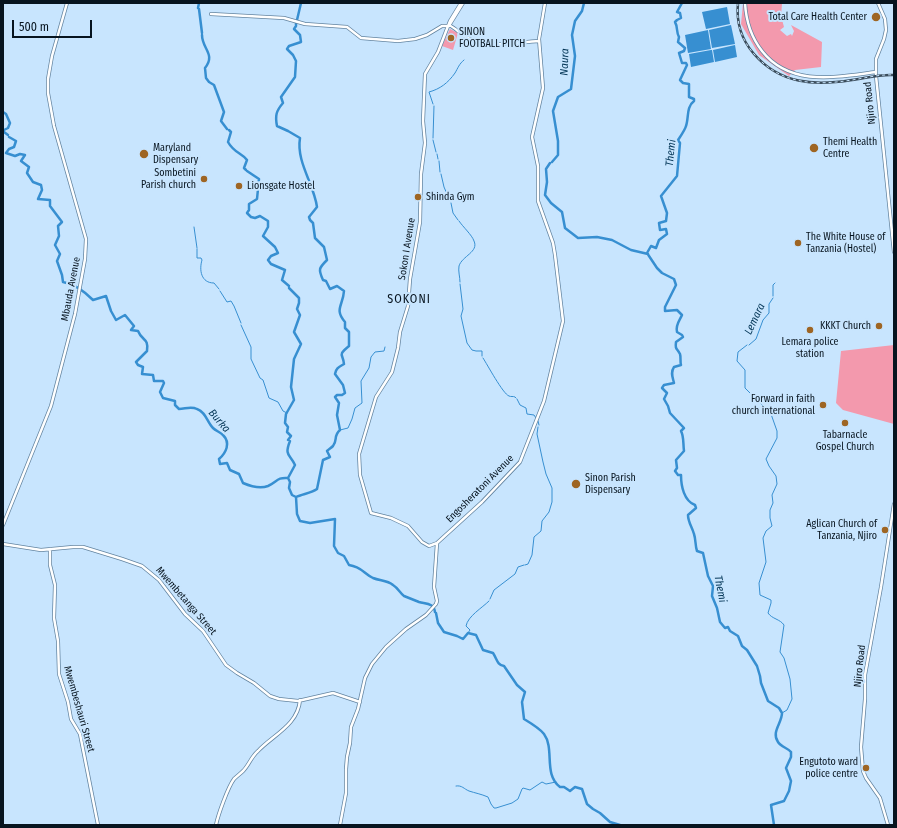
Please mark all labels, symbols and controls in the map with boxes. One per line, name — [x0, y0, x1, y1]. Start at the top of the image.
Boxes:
place label: Total Care Health Center — [768, 11, 867, 23]
marker: Total Care Health Center — [870, 11, 882, 23]
scale bar — [14, 12, 94, 38]
text: 500 m — [19, 20, 49, 34]
place label: SINON FOOTBALL PITCH — [459, 26, 525, 50]
marker: SINON FOOTBALL PITCH — [446, 33, 456, 43]
water label: Naura — [558, 48, 572, 76]
street label: Njiro Road — [862, 81, 878, 125]
place label: Themi Health Centre — [823, 136, 877, 160]
water label: Themi — [663, 139, 679, 167]
place label: Maryland Dispensary — [153, 142, 198, 166]
marker: Themi Health Centre — [808, 142, 820, 154]
marker: Maryland Dispensary — [138, 148, 150, 160]
place label: Sombetini Parish church — [141, 167, 196, 190]
marker: Sombetini Parish church — [199, 174, 209, 184]
place label: Lionsgate Hostel — [247, 180, 315, 192]
marker: Lionsgate Hostel — [234, 181, 244, 191]
place label: Shinda Gym — [426, 191, 475, 203]
marker: Shinda Gym — [413, 192, 423, 202]
street label: Sokon I Avenue — [396, 217, 418, 281]
place label: The White House of Tanzania (Hostel) — [806, 231, 885, 254]
marker: The White House of Tanzania (Hostel) — [793, 238, 803, 248]
street label: Mbauda Avenue — [59, 256, 83, 322]
district label: SOKONI — [387, 293, 431, 307]
water label: Lemara — [742, 301, 768, 337]
place label: KKKT Church — [820, 320, 871, 332]
marker: KKKT Church — [874, 321, 884, 331]
marker: Lemara police station — [805, 325, 815, 335]
place label: Lemara police station — [782, 336, 838, 360]
place label: Forward in faith church international — [732, 393, 815, 416]
marker: Forward in faith church international — [818, 400, 828, 410]
water label: Burka — [205, 407, 233, 435]
marker: Tabarnacle Gospel Church — [840, 418, 850, 428]
place label: Tabarnacle Gospel Church — [816, 429, 874, 452]
street label: Engosheratoni Avenue — [444, 453, 516, 525]
place label: Sinon Parish Dispensary — [585, 472, 636, 496]
marker: Sinon Parish Dispensary — [570, 478, 582, 490]
place label: Aglican Church of Tanzania, Njiro — [806, 518, 877, 542]
marker: Aglican Church of Tanzania, Njiro — [880, 525, 890, 535]
street label: Mwembetanga Street — [153, 565, 219, 637]
water label: Themi — [711, 574, 729, 604]
street label: Njiro Road — [852, 644, 868, 688]
street label: Mwembeshauri Street — [61, 664, 97, 754]
place label: Engutoto ward police centre — [799, 756, 858, 780]
marker: Engutoto ward police centre — [861, 763, 871, 773]

